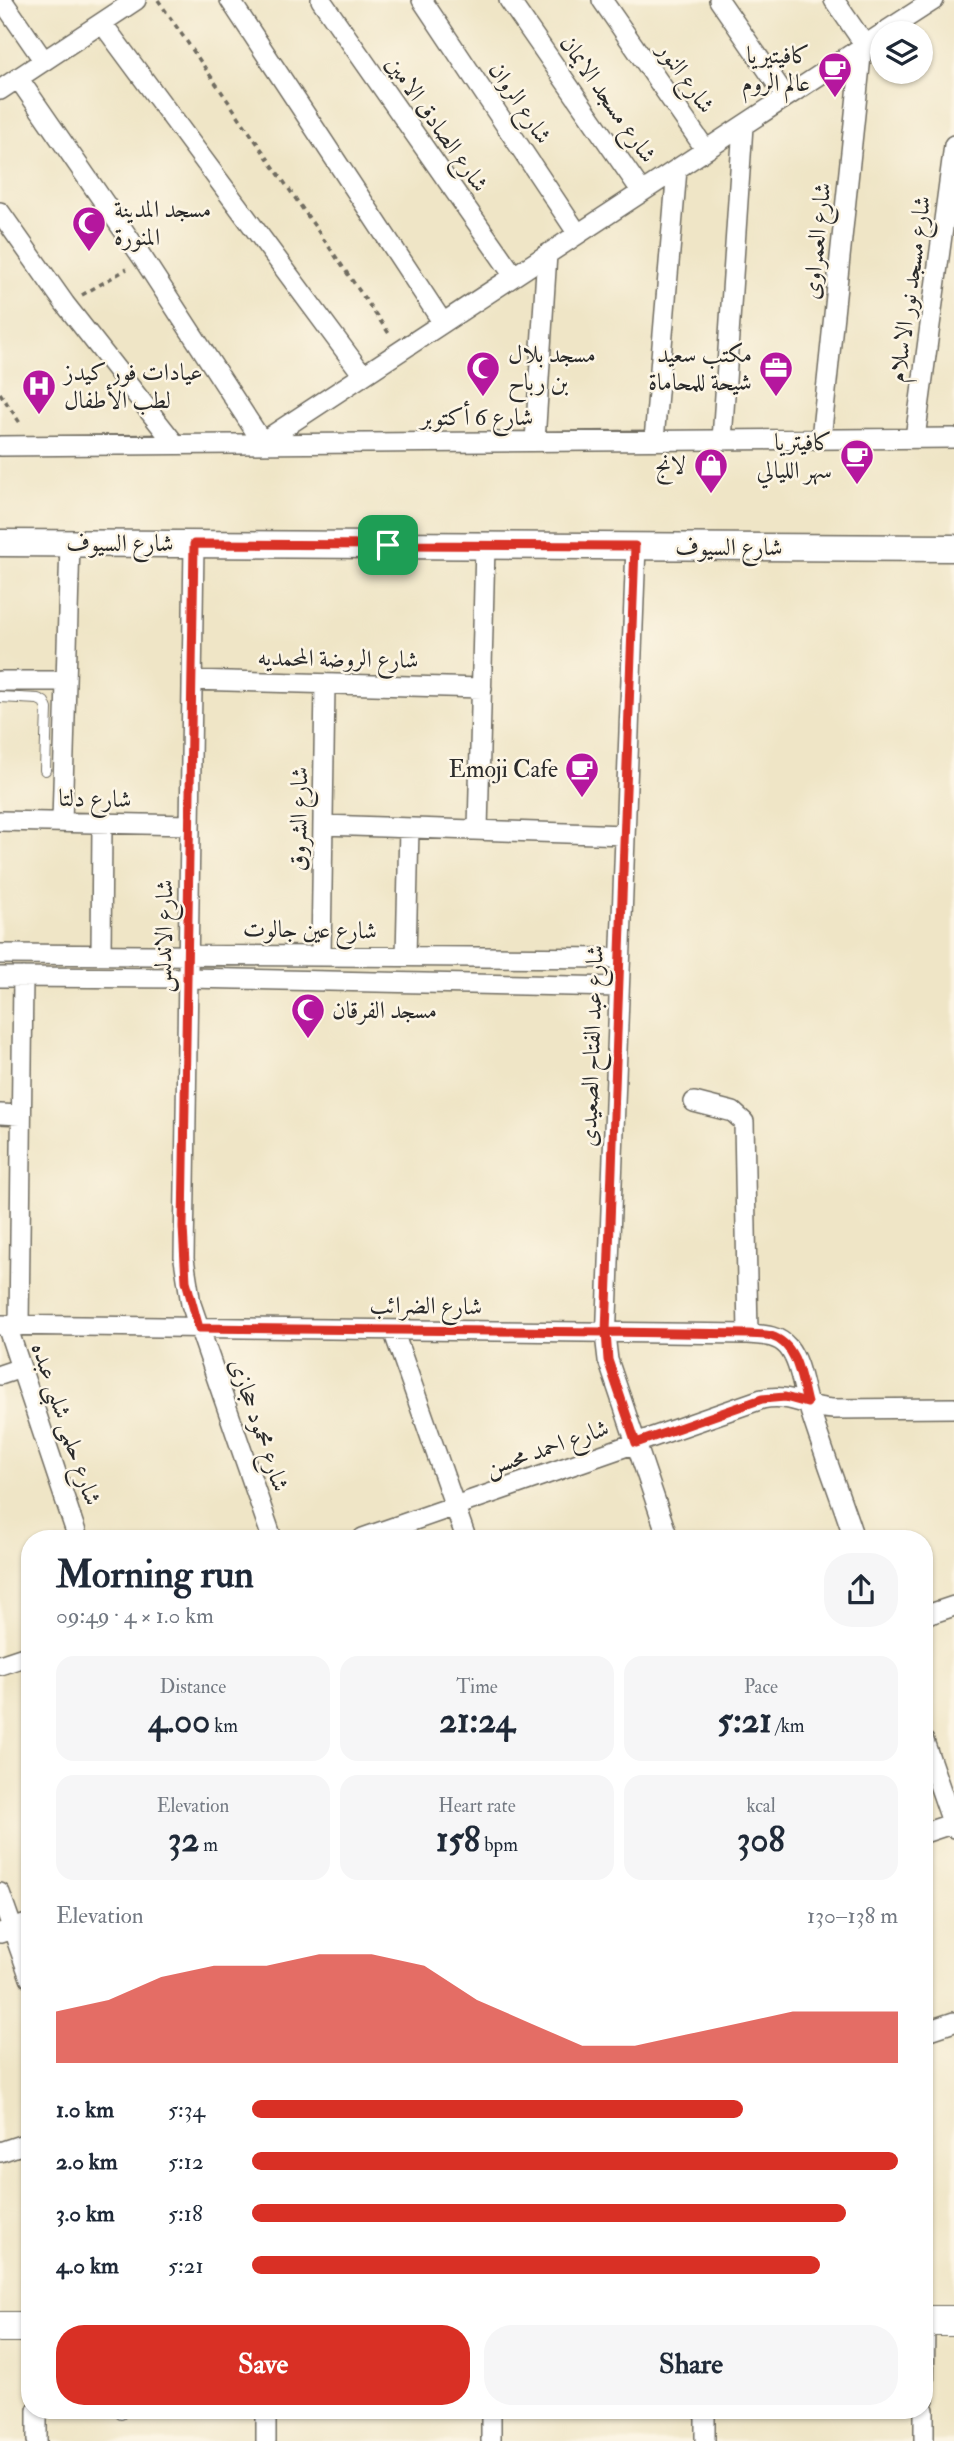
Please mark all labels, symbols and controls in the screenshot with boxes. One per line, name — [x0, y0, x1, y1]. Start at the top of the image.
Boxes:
map controls — [870, 21, 933, 84]
button: layers — [870, 21, 933, 84]
street label: شارع مسجد الايمان — [549, 29, 663, 171]
street label: شارع النور — [646, 35, 722, 122]
place label: كافيتيريا عالم الروم — [742, 40, 810, 104]
street label: شارع الصادق الامين — [375, 50, 495, 201]
cafe icon: كافيتيريا عالم الروم — [816, 50, 854, 99]
street label: شارع الروان — [478, 56, 559, 152]
street label: شارع العمراوى — [795, 181, 843, 301]
place label: مسجد المدينة المنورة — [114, 194, 211, 253]
street label: شارع مسجد نور الاسلام — [882, 194, 943, 385]
mosque icon: مسجد المدينة المنورة — [70, 204, 108, 253]
place label: مسجد بلال بن رباح — [508, 339, 596, 403]
place label: مكتب سعيد شيحة للمحاماة — [648, 339, 752, 398]
mosque icon: مسجد بلال بن رباح — [464, 349, 502, 398]
office icon: مكتب سعيد شيحة للمحاماة — [757, 349, 795, 398]
place label: عيادات فور كيدز لطب الأطفال — [62, 357, 203, 416]
hospital icon: عيادات فور كيدز لطب الأطفال — [20, 367, 58, 416]
street label: شارع 6 أكتوبر — [418, 400, 533, 437]
place label: كافيتريا سهر الليالي — [757, 427, 832, 489]
cafe icon: كافيتريا سهر الليالي — [838, 437, 876, 486]
shop icon: لانج — [692, 446, 730, 495]
place label: لانج — [655, 450, 686, 485]
pin — [358, 515, 418, 575]
icon: arrive — [369, 526, 407, 564]
street label: شارع السيوف — [66, 528, 174, 563]
street label: شارع السيوف — [675, 532, 783, 567]
street label: شارع الروضة المحمديه — [257, 642, 419, 680]
cafe icon: Emoji Cafe — [563, 750, 601, 799]
place label: Emoji Cafe — [449, 754, 558, 785]
street label: شارع الشروق — [283, 766, 319, 872]
street label: شارع دلتا — [58, 783, 132, 819]
street label: شارع الاندلس — [148, 879, 184, 993]
street label: شارع عين جالوت — [243, 913, 377, 951]
street label: شارع عبد الفتاح الصعيدى — [573, 944, 616, 1148]
mosque icon: مسجد الفرقان — [289, 991, 327, 1040]
place label: مسجد الفرقان — [332, 995, 437, 1026]
street label: شارع الضرائب — [369, 1290, 483, 1326]
street label: شارع حلمى شلبى عبده — [20, 1339, 108, 1511]
street label: شارع محمود حجازى — [218, 1354, 296, 1497]
street label: شارع احمد محسن — [481, 1412, 614, 1487]
text: Morning run — [56, 1551, 254, 1599]
button: share — [824, 1553, 898, 1627]
text: 09:49 · 4 × 1.0 km — [56, 1601, 214, 1630]
text: Distance — [160, 1675, 226, 1699]
text: Time — [456, 1675, 498, 1699]
text: Pace — [744, 1675, 778, 1699]
text: 4.00 — [148, 1699, 210, 1743]
text: 21:24 — [439, 1699, 515, 1743]
text: 5:21 — [718, 1699, 772, 1743]
text: km — [210, 1714, 238, 1738]
text: /km — [772, 1714, 805, 1738]
text: Elevation — [157, 1794, 229, 1818]
text: Heart rate — [438, 1794, 516, 1818]
text: kcal — [746, 1794, 776, 1818]
text: 32 — [168, 1818, 199, 1862]
text: 158 — [436, 1818, 480, 1862]
text: 308 — [737, 1818, 785, 1862]
text: m — [199, 1833, 218, 1857]
text: bpm — [480, 1833, 518, 1857]
text: Elevation — [56, 1901, 144, 1930]
text: 130–138 m — [807, 1901, 898, 1930]
text: 1.0 km — [56, 2095, 114, 2124]
text: 5:34 — [168, 2095, 205, 2124]
text: 2.0 km — [56, 2147, 118, 2176]
text: 5:12 — [168, 2147, 204, 2176]
text: 3.0 km — [56, 2199, 115, 2228]
text: 5:18 — [168, 2199, 203, 2228]
text: 4.0 km — [56, 2251, 119, 2280]
text: 5:21 — [168, 2251, 204, 2280]
button: Save — [56, 2325, 470, 2405]
button: Share — [484, 2325, 898, 2405]

